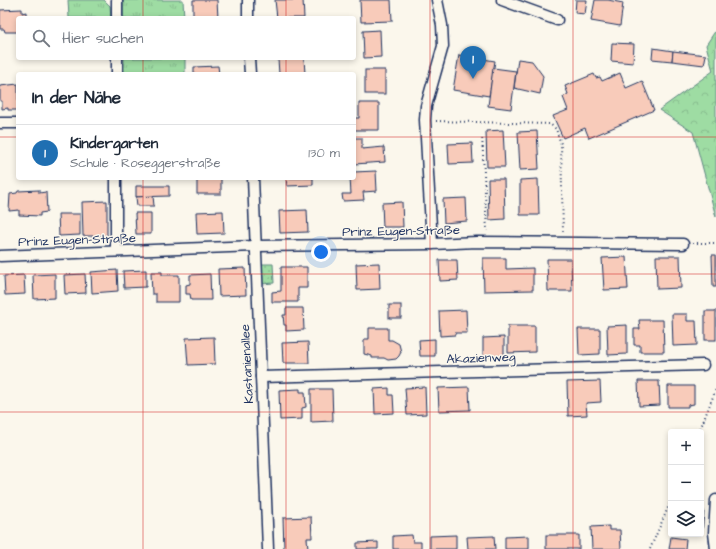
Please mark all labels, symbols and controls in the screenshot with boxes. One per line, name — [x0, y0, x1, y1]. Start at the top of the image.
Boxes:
search box — [16, 16, 356, 60]
icon: search — [30, 27, 52, 49]
text: Hier suchen — [62, 28, 143, 49]
pin: 1 — [460, 46, 486, 79]
text: In der Nähe — [32, 86, 121, 110]
text: Kindergarten — [70, 133, 158, 154]
text: 1 — [44, 144, 46, 162]
text: 130 m — [308, 144, 340, 162]
text: Schule · Roseggerstraße — [70, 154, 221, 172]
street label: Prinz Eugen-Straße — [342, 221, 460, 242]
street label: Prinz Eugen-Straße — [18, 229, 136, 252]
your location — [311, 242, 331, 262]
street label: Kastanienallee — [236, 324, 258, 404]
street label: Akazienweg — [446, 348, 516, 369]
map controls — [668, 429, 704, 537]
button: + — [668, 429, 704, 465]
button: − — [668, 465, 704, 501]
button: layers — [668, 501, 704, 537]

